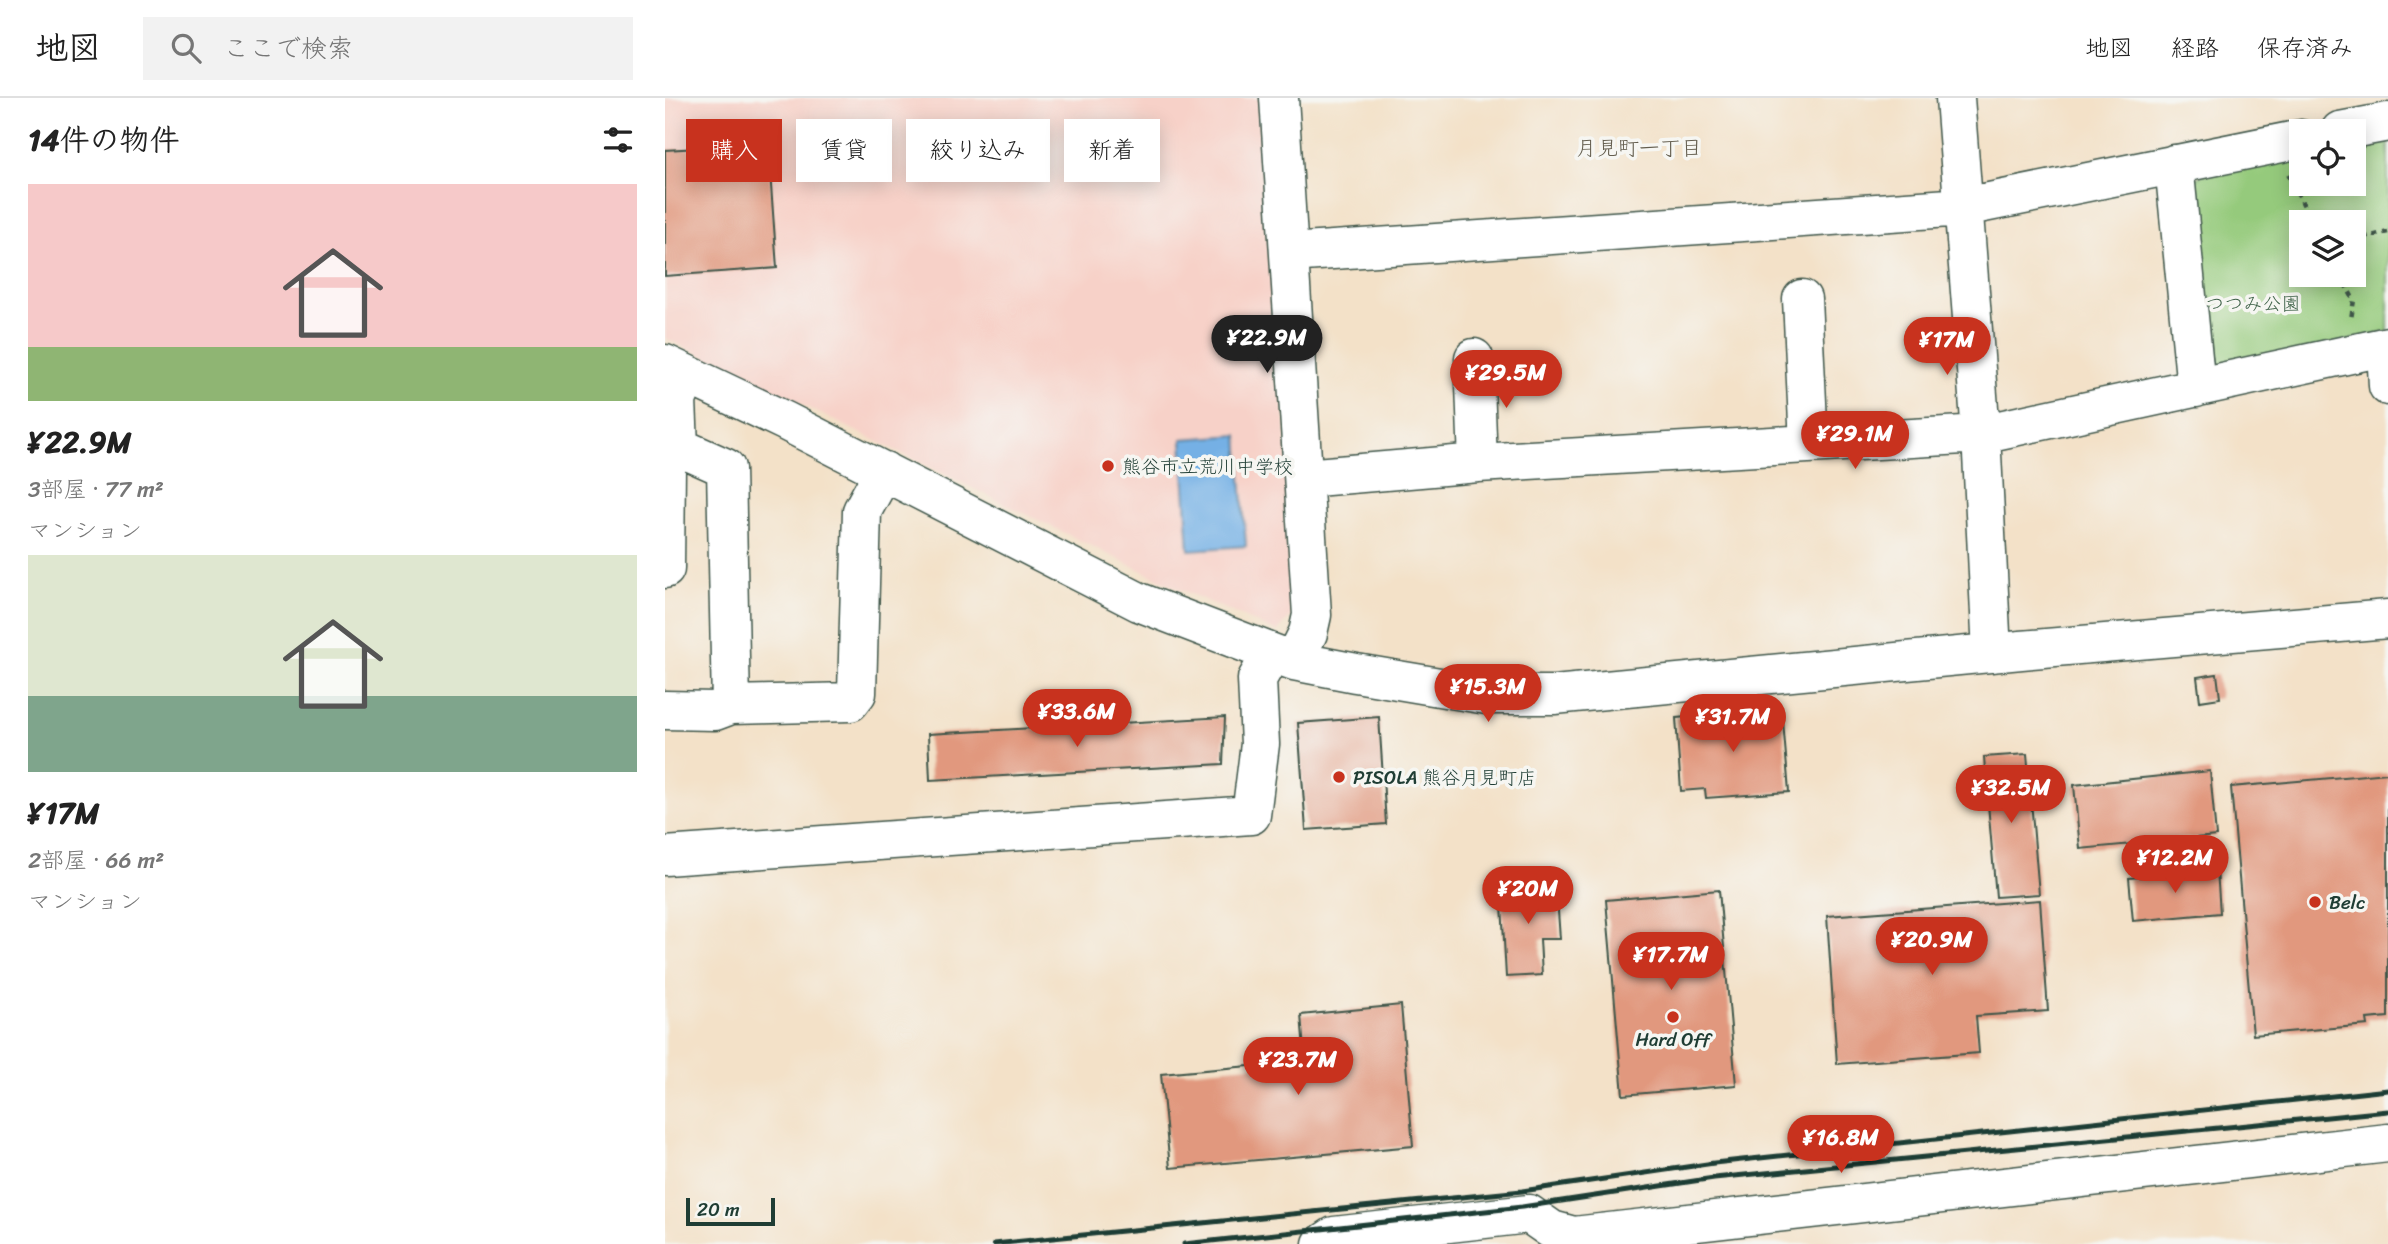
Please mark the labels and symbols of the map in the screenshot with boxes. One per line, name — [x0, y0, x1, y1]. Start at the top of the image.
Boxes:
district label: 月見町一丁目 — [1576, 129, 1702, 167]
park label: つつみ公園 — [2205, 287, 2301, 320]
pin: ¥22.9M — [1210, 316, 1324, 375]
pin: ¥17M — [1906, 317, 1988, 377]
pin: ¥29.5M — [1449, 350, 1563, 410]
pin: ¥29.1M — [1798, 412, 1912, 471]
place label: 熊谷市立荒川中学校 — [1122, 450, 1293, 483]
marker: 熊谷市立荒川中学校 — [1100, 458, 1116, 474]
pin: ¥15.3M — [1431, 664, 1545, 724]
pin: ¥33.6M — [1020, 690, 1134, 749]
pin: ¥31.7M — [1676, 694, 1790, 754]
place label: PISOLA 熊谷月見町店 — [1353, 761, 1536, 794]
pin: ¥32.5M — [1954, 766, 2068, 825]
marker: PISOLA 熊谷月見町店 — [1331, 769, 1347, 785]
pin: ¥12.2M — [2118, 836, 2232, 895]
pin: ¥20M — [1487, 866, 1569, 926]
place label: Belc — [2329, 886, 2366, 919]
marker: Belc — [2307, 894, 2323, 910]
pin: ¥20.9M — [1875, 918, 1989, 977]
pin: ¥17.7M — [1614, 932, 1728, 992]
marker: Hard Off — [1665, 1009, 1681, 1025]
place label: Hard Off — [1636, 1023, 1714, 1056]
pin: ¥23.7M — [1241, 1038, 1355, 1097]
pin: ¥16.8M — [1784, 1116, 1898, 1175]
scale bar — [686, 1195, 775, 1227]

